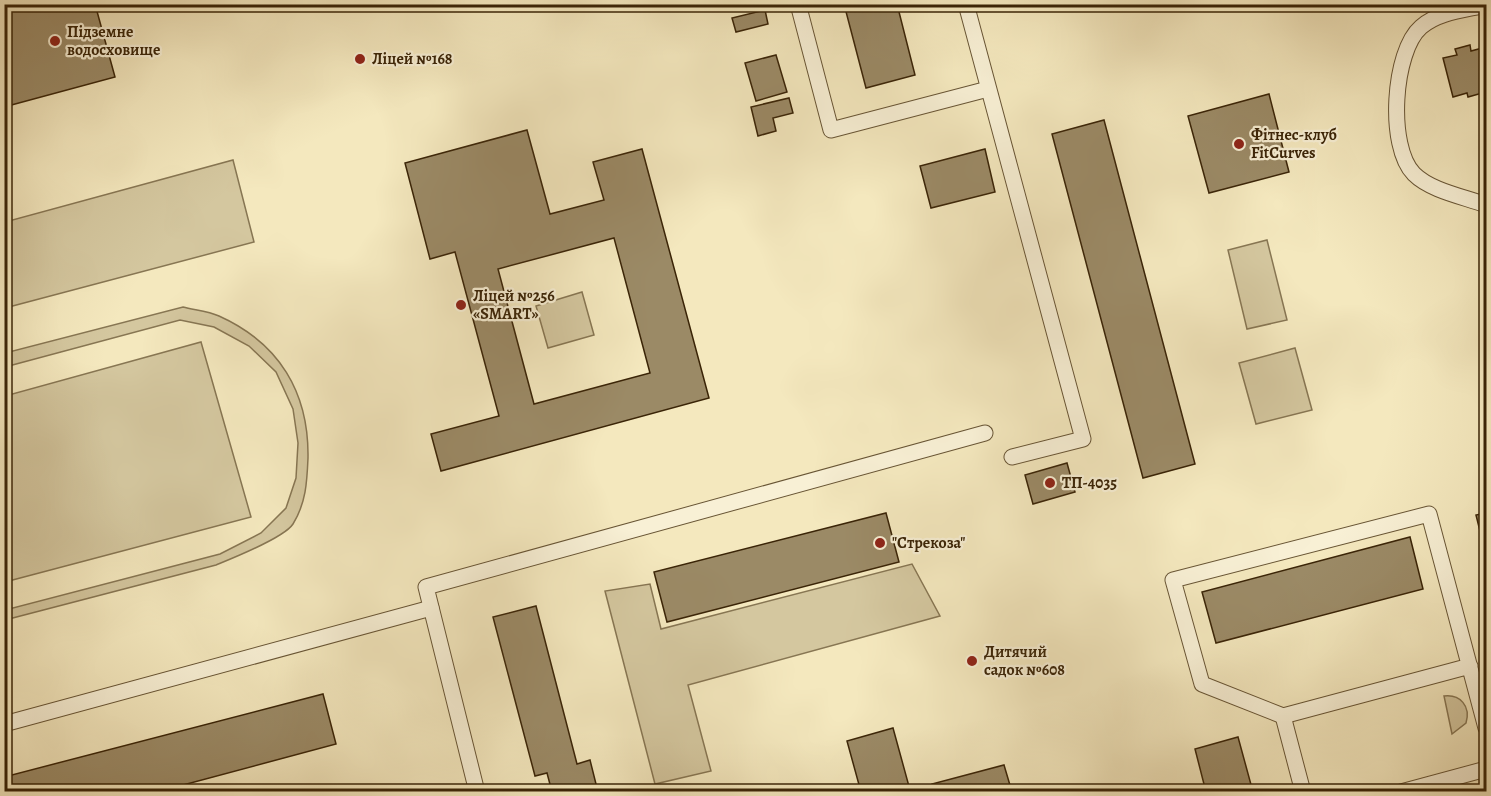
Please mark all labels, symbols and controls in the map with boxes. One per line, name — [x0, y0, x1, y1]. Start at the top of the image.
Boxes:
place label: Підземне водосховище — [67, 21, 160, 61]
marker: Підземне водосховище — [48, 34, 62, 48]
place label: Ліцей №168 — [372, 48, 453, 70]
marker: Ліцей №168 — [353, 52, 367, 66]
place label: Фітнес-клуб FitCurves — [1251, 124, 1337, 164]
marker: Фітнес-клуб FitCurves — [1232, 137, 1246, 151]
place label: Ліцей №256 «SMART» — [473, 285, 555, 325]
marker: Ліцей №256 «SMART» — [454, 298, 468, 312]
place label: ТП-4035 — [1062, 472, 1117, 494]
marker: ТП-4035 — [1043, 476, 1057, 490]
place label: "Стрекоза" — [892, 532, 965, 554]
marker: "Стрекоза" — [873, 536, 887, 550]
place label: Дитячий садок №608 — [984, 641, 1065, 681]
marker: Дитячий садок №608 — [965, 654, 979, 668]

